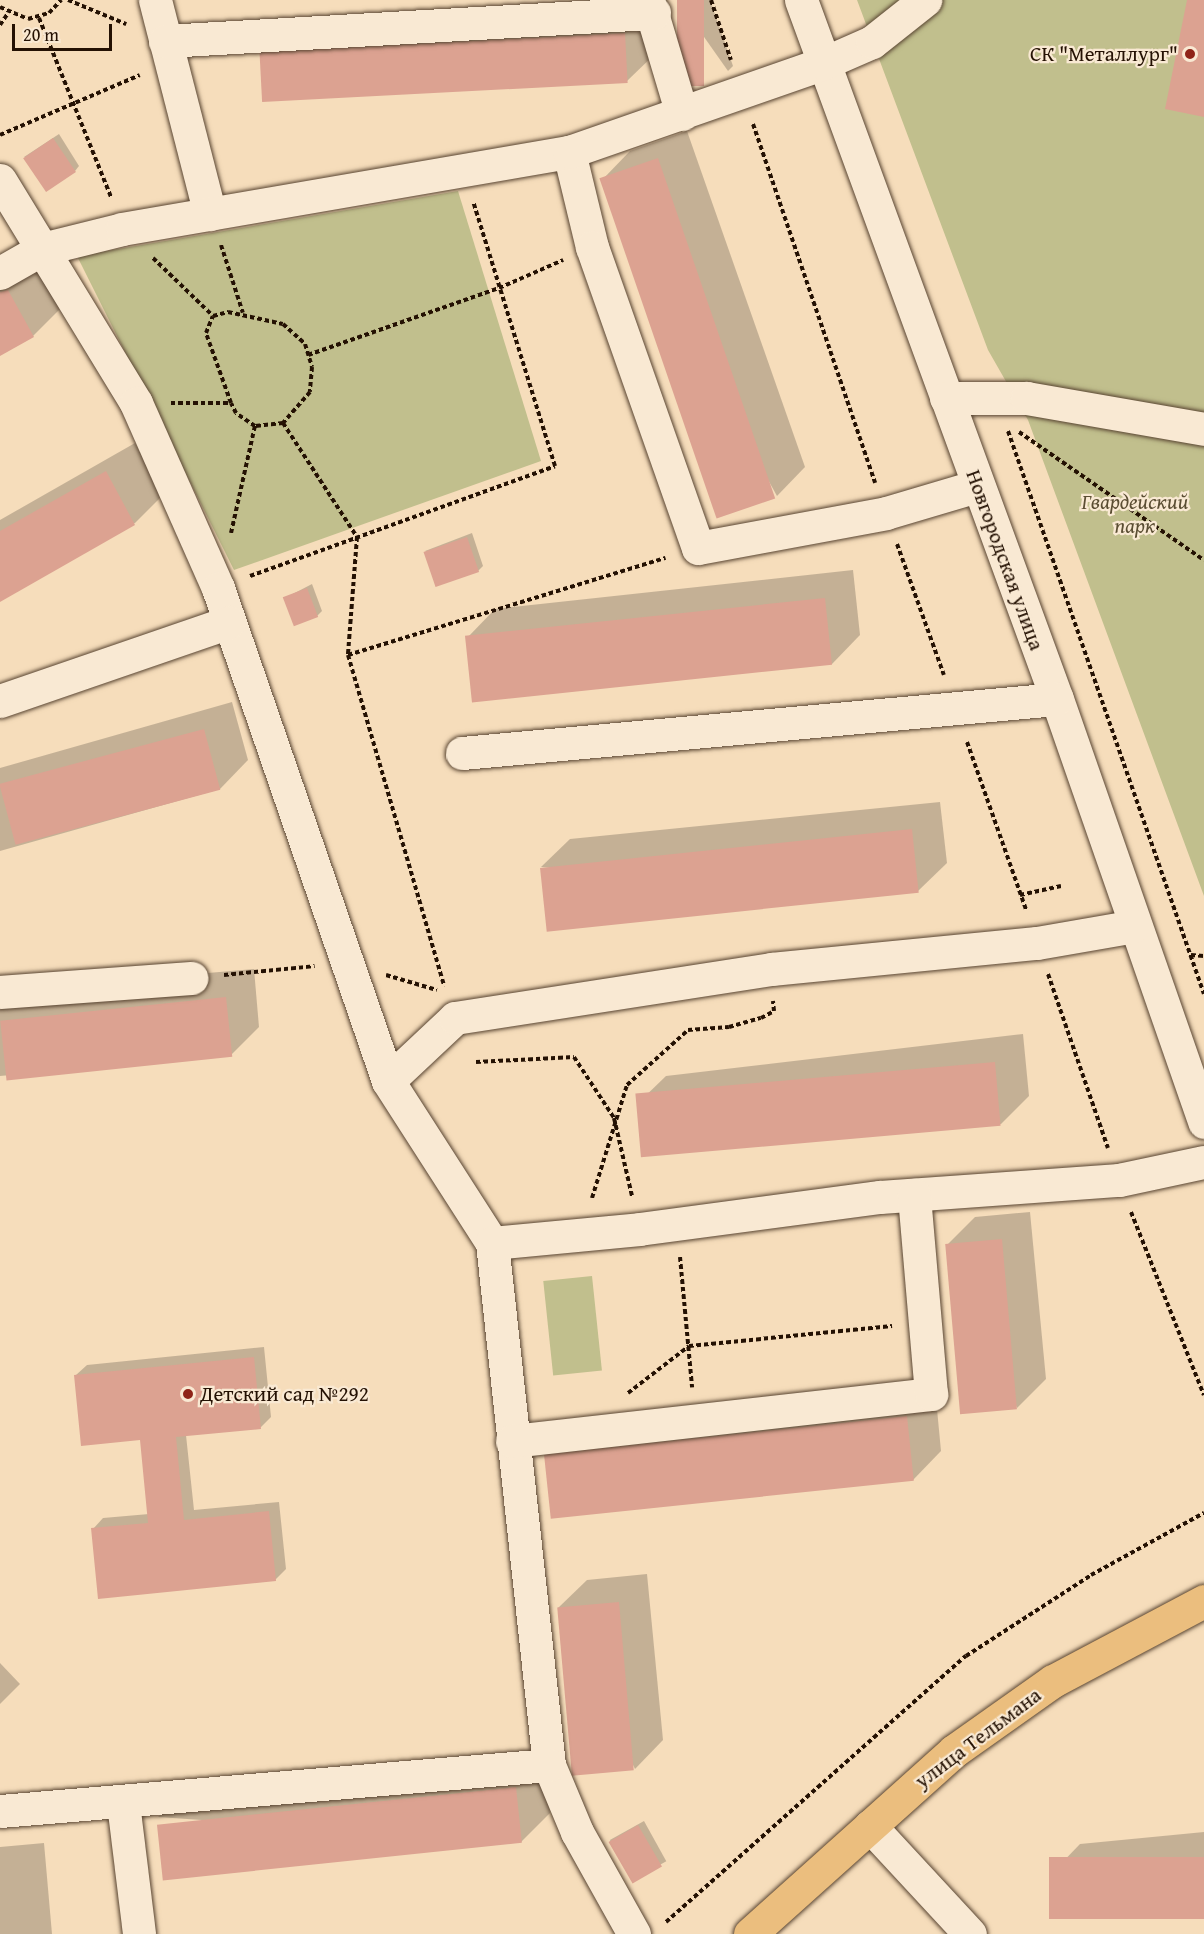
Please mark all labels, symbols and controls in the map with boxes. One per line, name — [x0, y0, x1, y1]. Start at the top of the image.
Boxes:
scale bar — [15, 12, 116, 50]
text: 20 m — [23, 21, 59, 48]
place label: СК "Металлург" — [1030, 41, 1178, 67]
marker: СК "Металлург" — [1183, 47, 1197, 61]
street label: Новгородская улица — [961, 466, 1049, 654]
park label: Гвардейский парк — [1082, 489, 1188, 539]
place label: Детский сад №292 — [200, 1381, 369, 1407]
marker: Детский сад №292 — [181, 1387, 195, 1401]
street label: улица Тельмана — [910, 1682, 1046, 1794]

